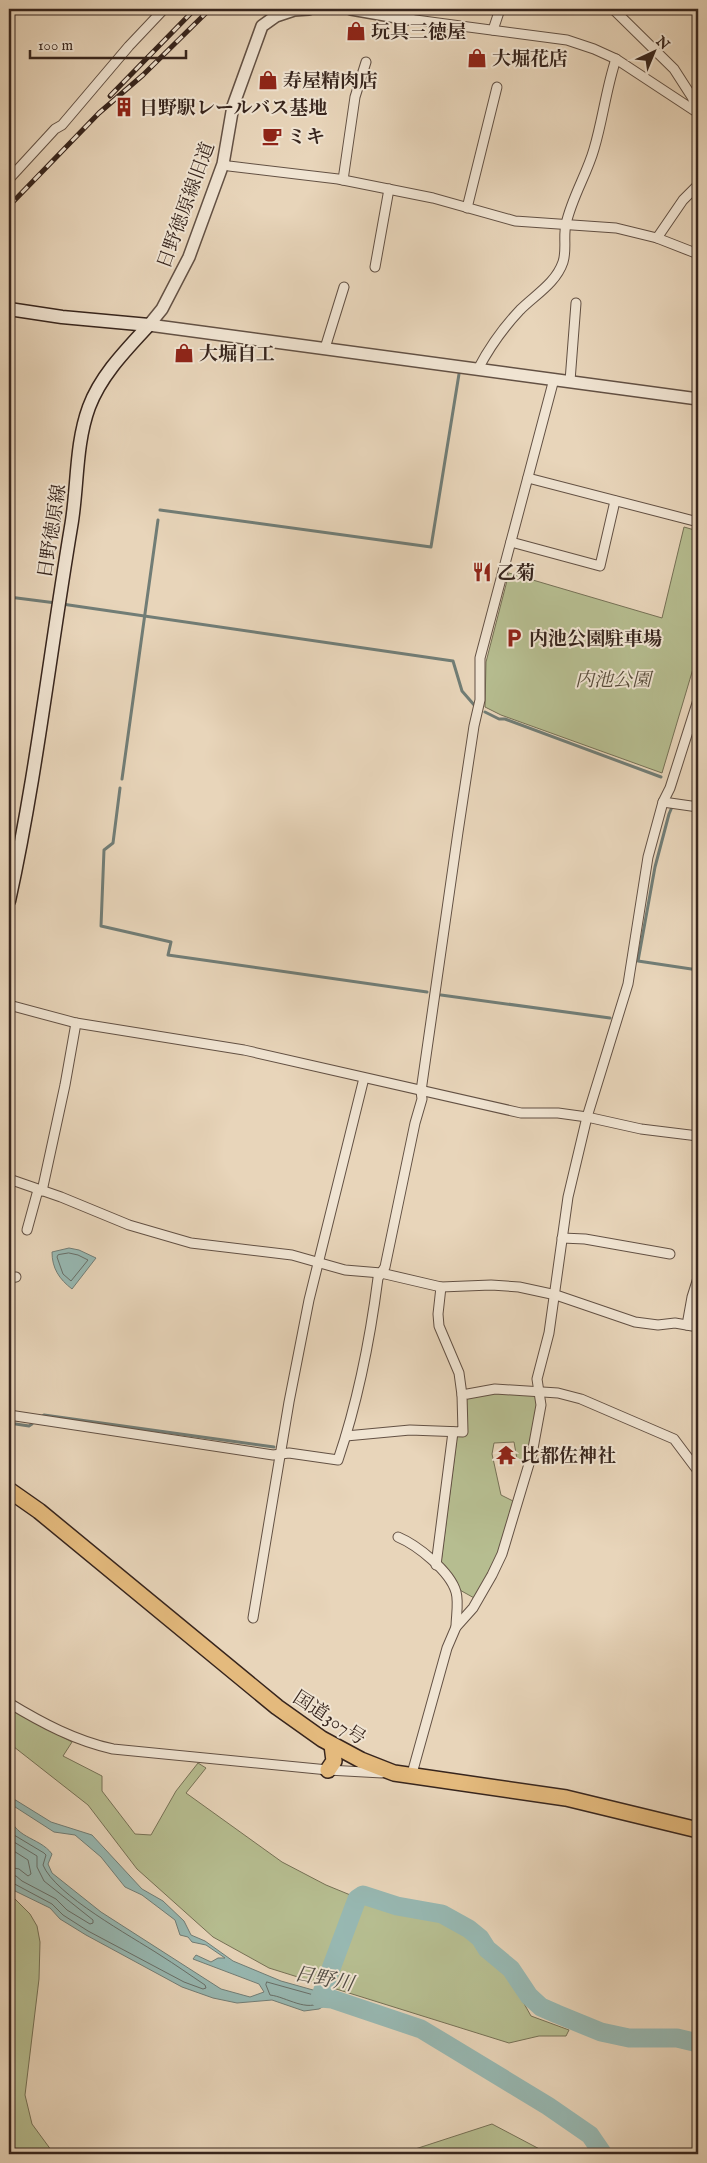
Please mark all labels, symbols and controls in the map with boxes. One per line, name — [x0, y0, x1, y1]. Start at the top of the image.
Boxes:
shop icon: 玩具三徳屋 — [345, 20, 367, 42]
place label: 玩具三徳屋 — [371, 21, 466, 45]
scale bar — [30, 28, 186, 60]
north arrow — [630, 28, 680, 78]
text: N — [651, 32, 673, 54]
text: 100 m — [38, 36, 74, 55]
shop icon: 大堀花店 — [466, 47, 488, 69]
place label: 大堀花店 — [492, 48, 568, 72]
shop icon: 寿屋精肉店 — [257, 69, 279, 91]
place label: 寿屋精肉店 — [283, 70, 378, 94]
building icon: 日野駅レールバス基地 — [113, 96, 135, 118]
place label: 日野駅レールバス基地 — [139, 97, 327, 121]
cafe icon: ミキ — [261, 125, 283, 147]
place label: ミキ — [287, 126, 325, 150]
street label: 日野徳原線旧道 — [153, 139, 221, 272]
shop icon: 大堀自工 — [173, 342, 195, 364]
place label: 大堀自工 — [199, 343, 275, 367]
street label: 日野徳原線 — [34, 483, 72, 580]
restaurant icon: 乙菊 — [471, 561, 493, 583]
place label: 乙菊 — [497, 562, 535, 586]
parking icon: 内池公園駐車場 — [503, 627, 525, 649]
place label: 内池公園駐車場 — [529, 628, 662, 652]
park label: 内池公園 — [575, 669, 654, 693]
temple icon: 比都佐神社 — [495, 1444, 517, 1466]
place label: 比都佐神社 — [521, 1445, 616, 1469]
street label: 国道307号 — [288, 1686, 370, 1751]
water label: 日野川 — [292, 1961, 358, 1998]

